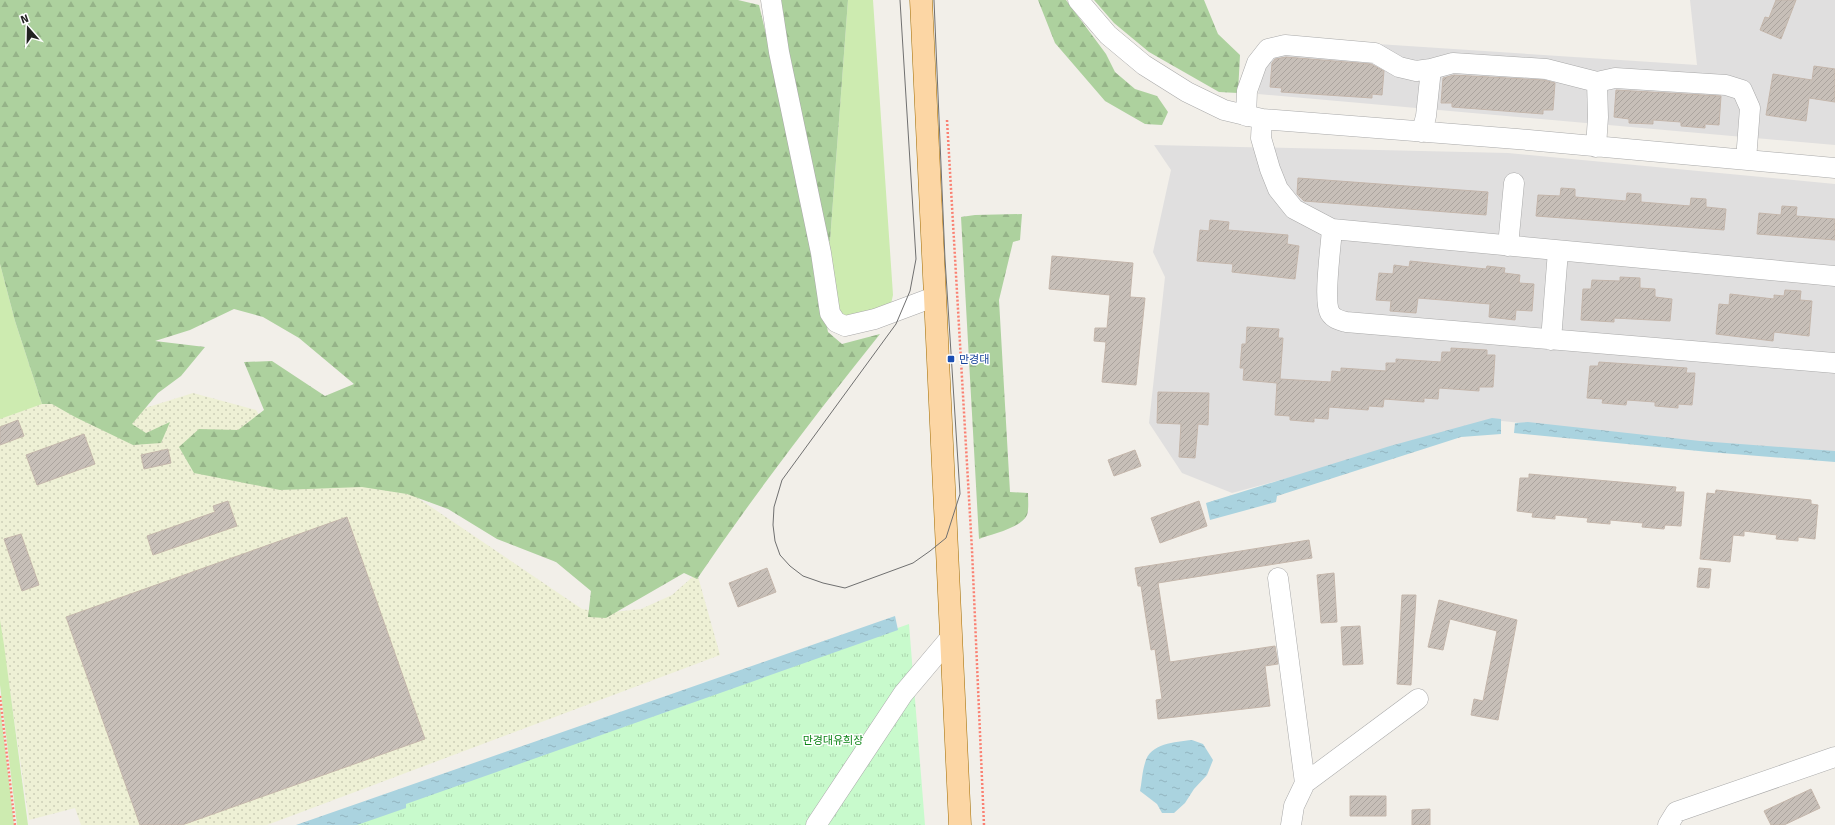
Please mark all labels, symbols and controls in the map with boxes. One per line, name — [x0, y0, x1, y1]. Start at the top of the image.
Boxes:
north arrow — [8, 8, 48, 48]
text: N — [19, 12, 31, 26]
place label: 만경대 — [959, 353, 989, 366]
marker: 만경대 — [946, 354, 956, 364]
park label: 만경대유희장 — [803, 734, 863, 747]

